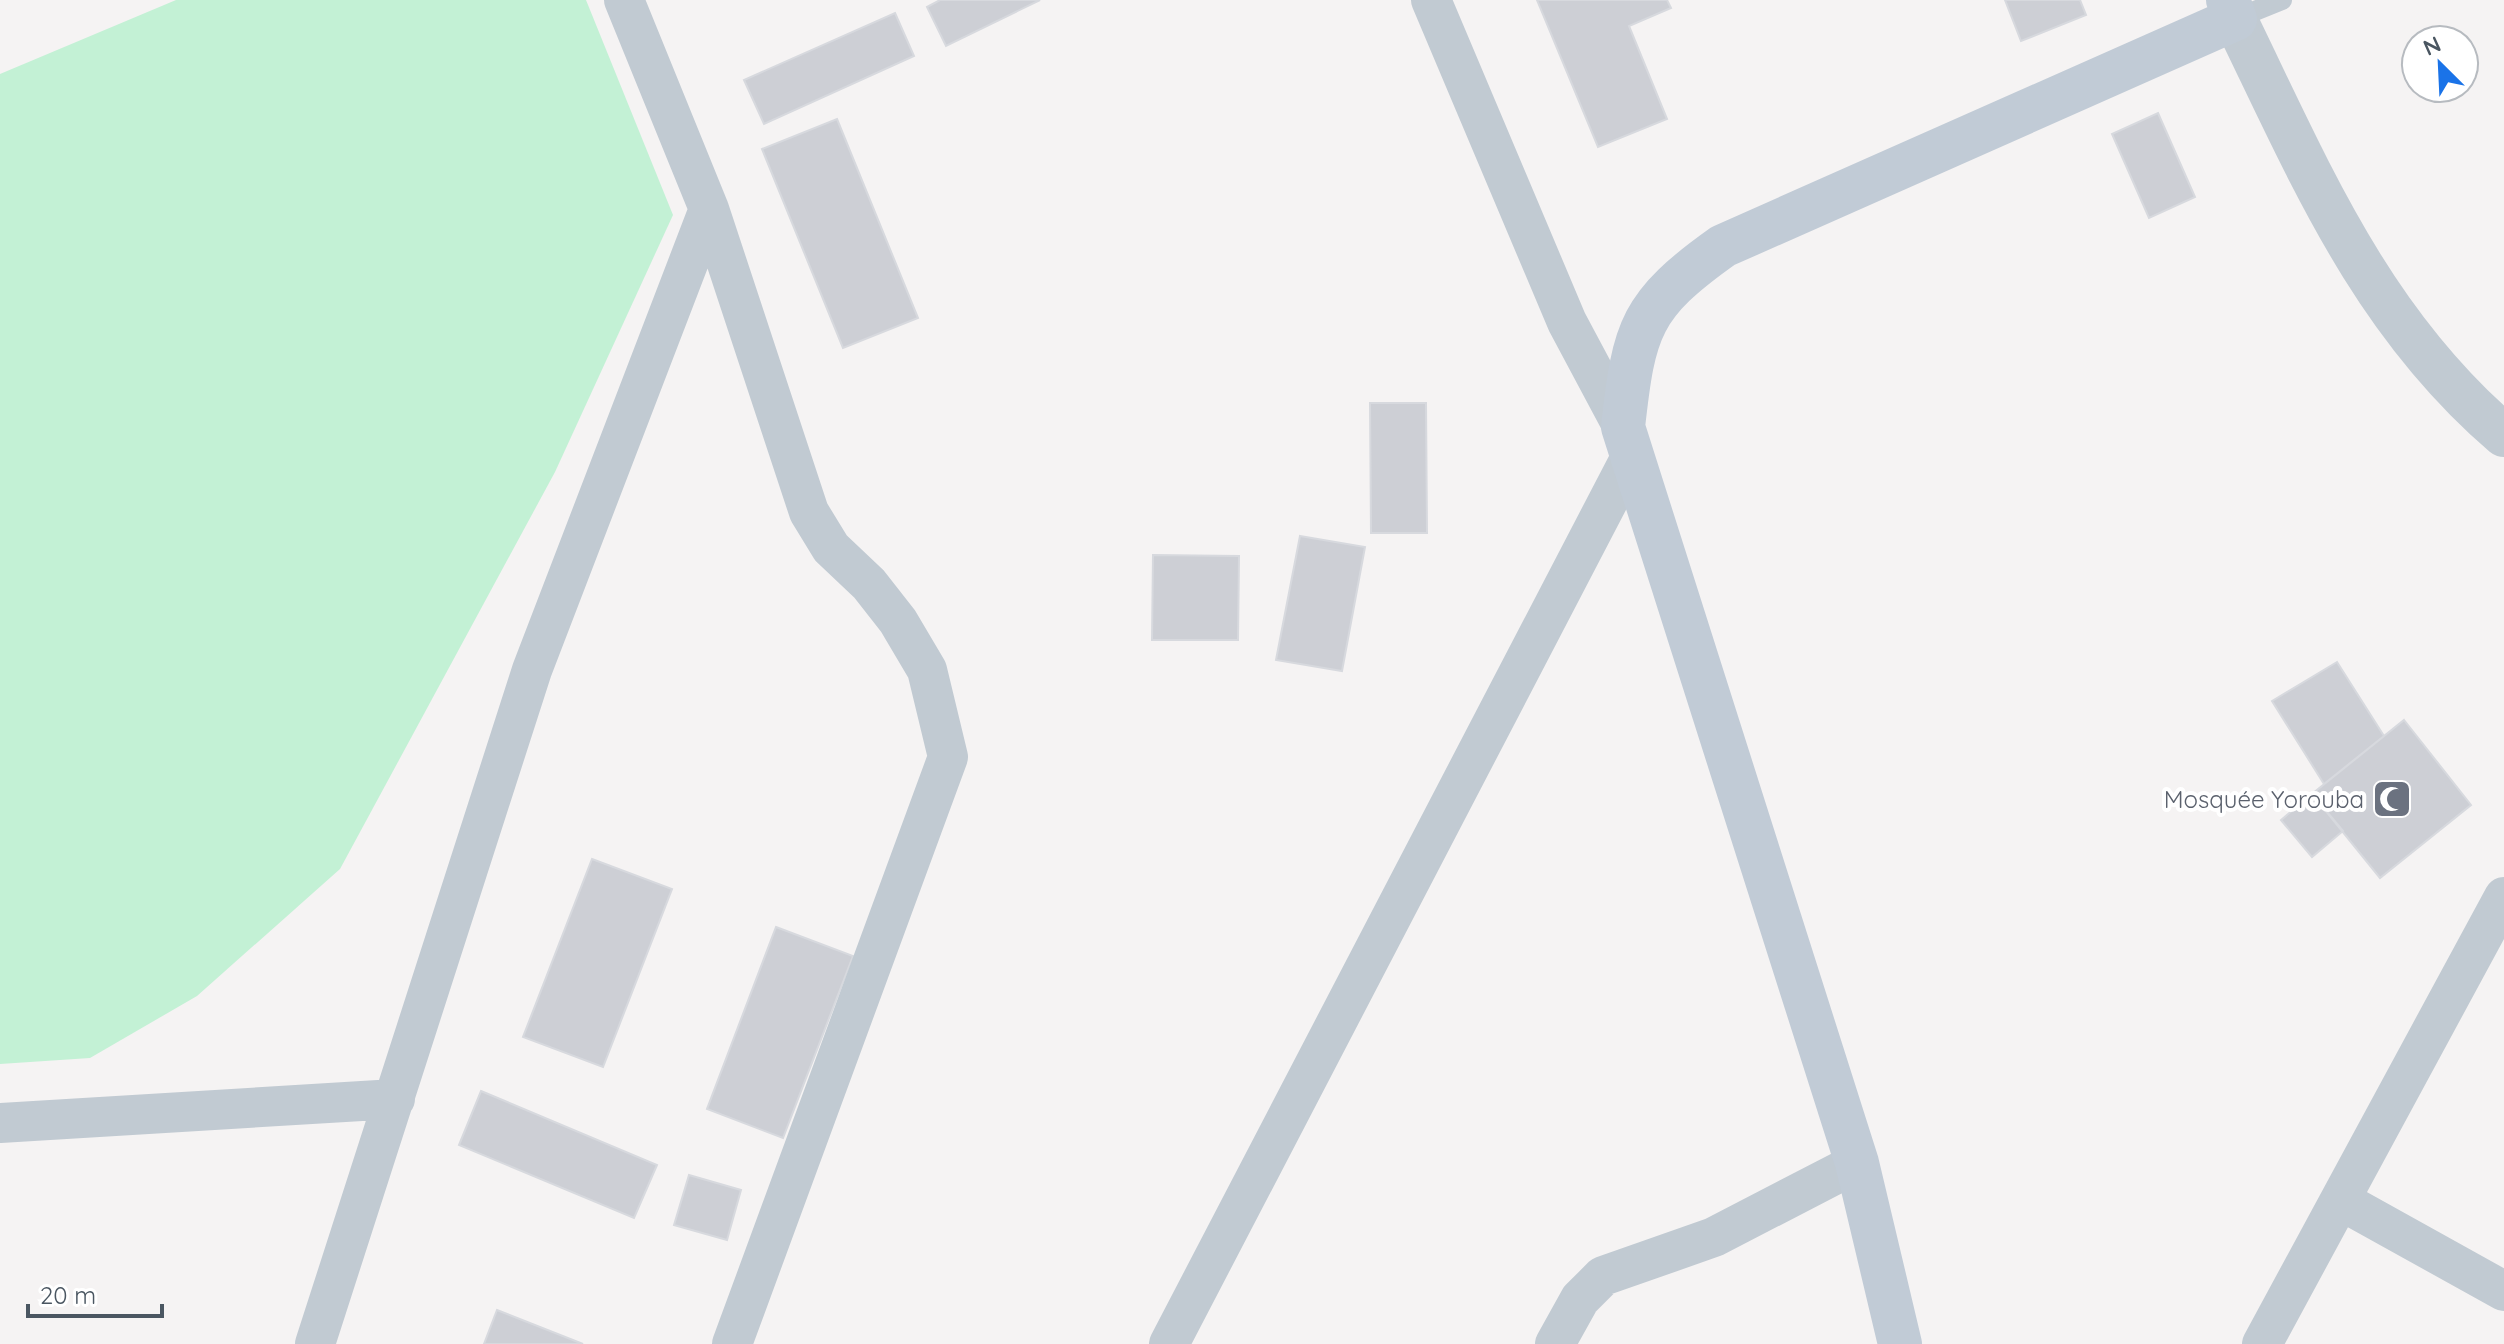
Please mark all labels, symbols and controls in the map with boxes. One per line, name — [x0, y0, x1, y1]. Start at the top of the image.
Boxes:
north arrow — [2400, 24, 2480, 104]
text: N — [2419, 30, 2445, 62]
mosque icon: Mosquée Yorouba — [2371, 778, 2413, 820]
place label: Mosquée Yorouba — [2164, 784, 2364, 814]
scale bar — [28, 1268, 162, 1318]
text: 20 m — [40, 1280, 96, 1310]

